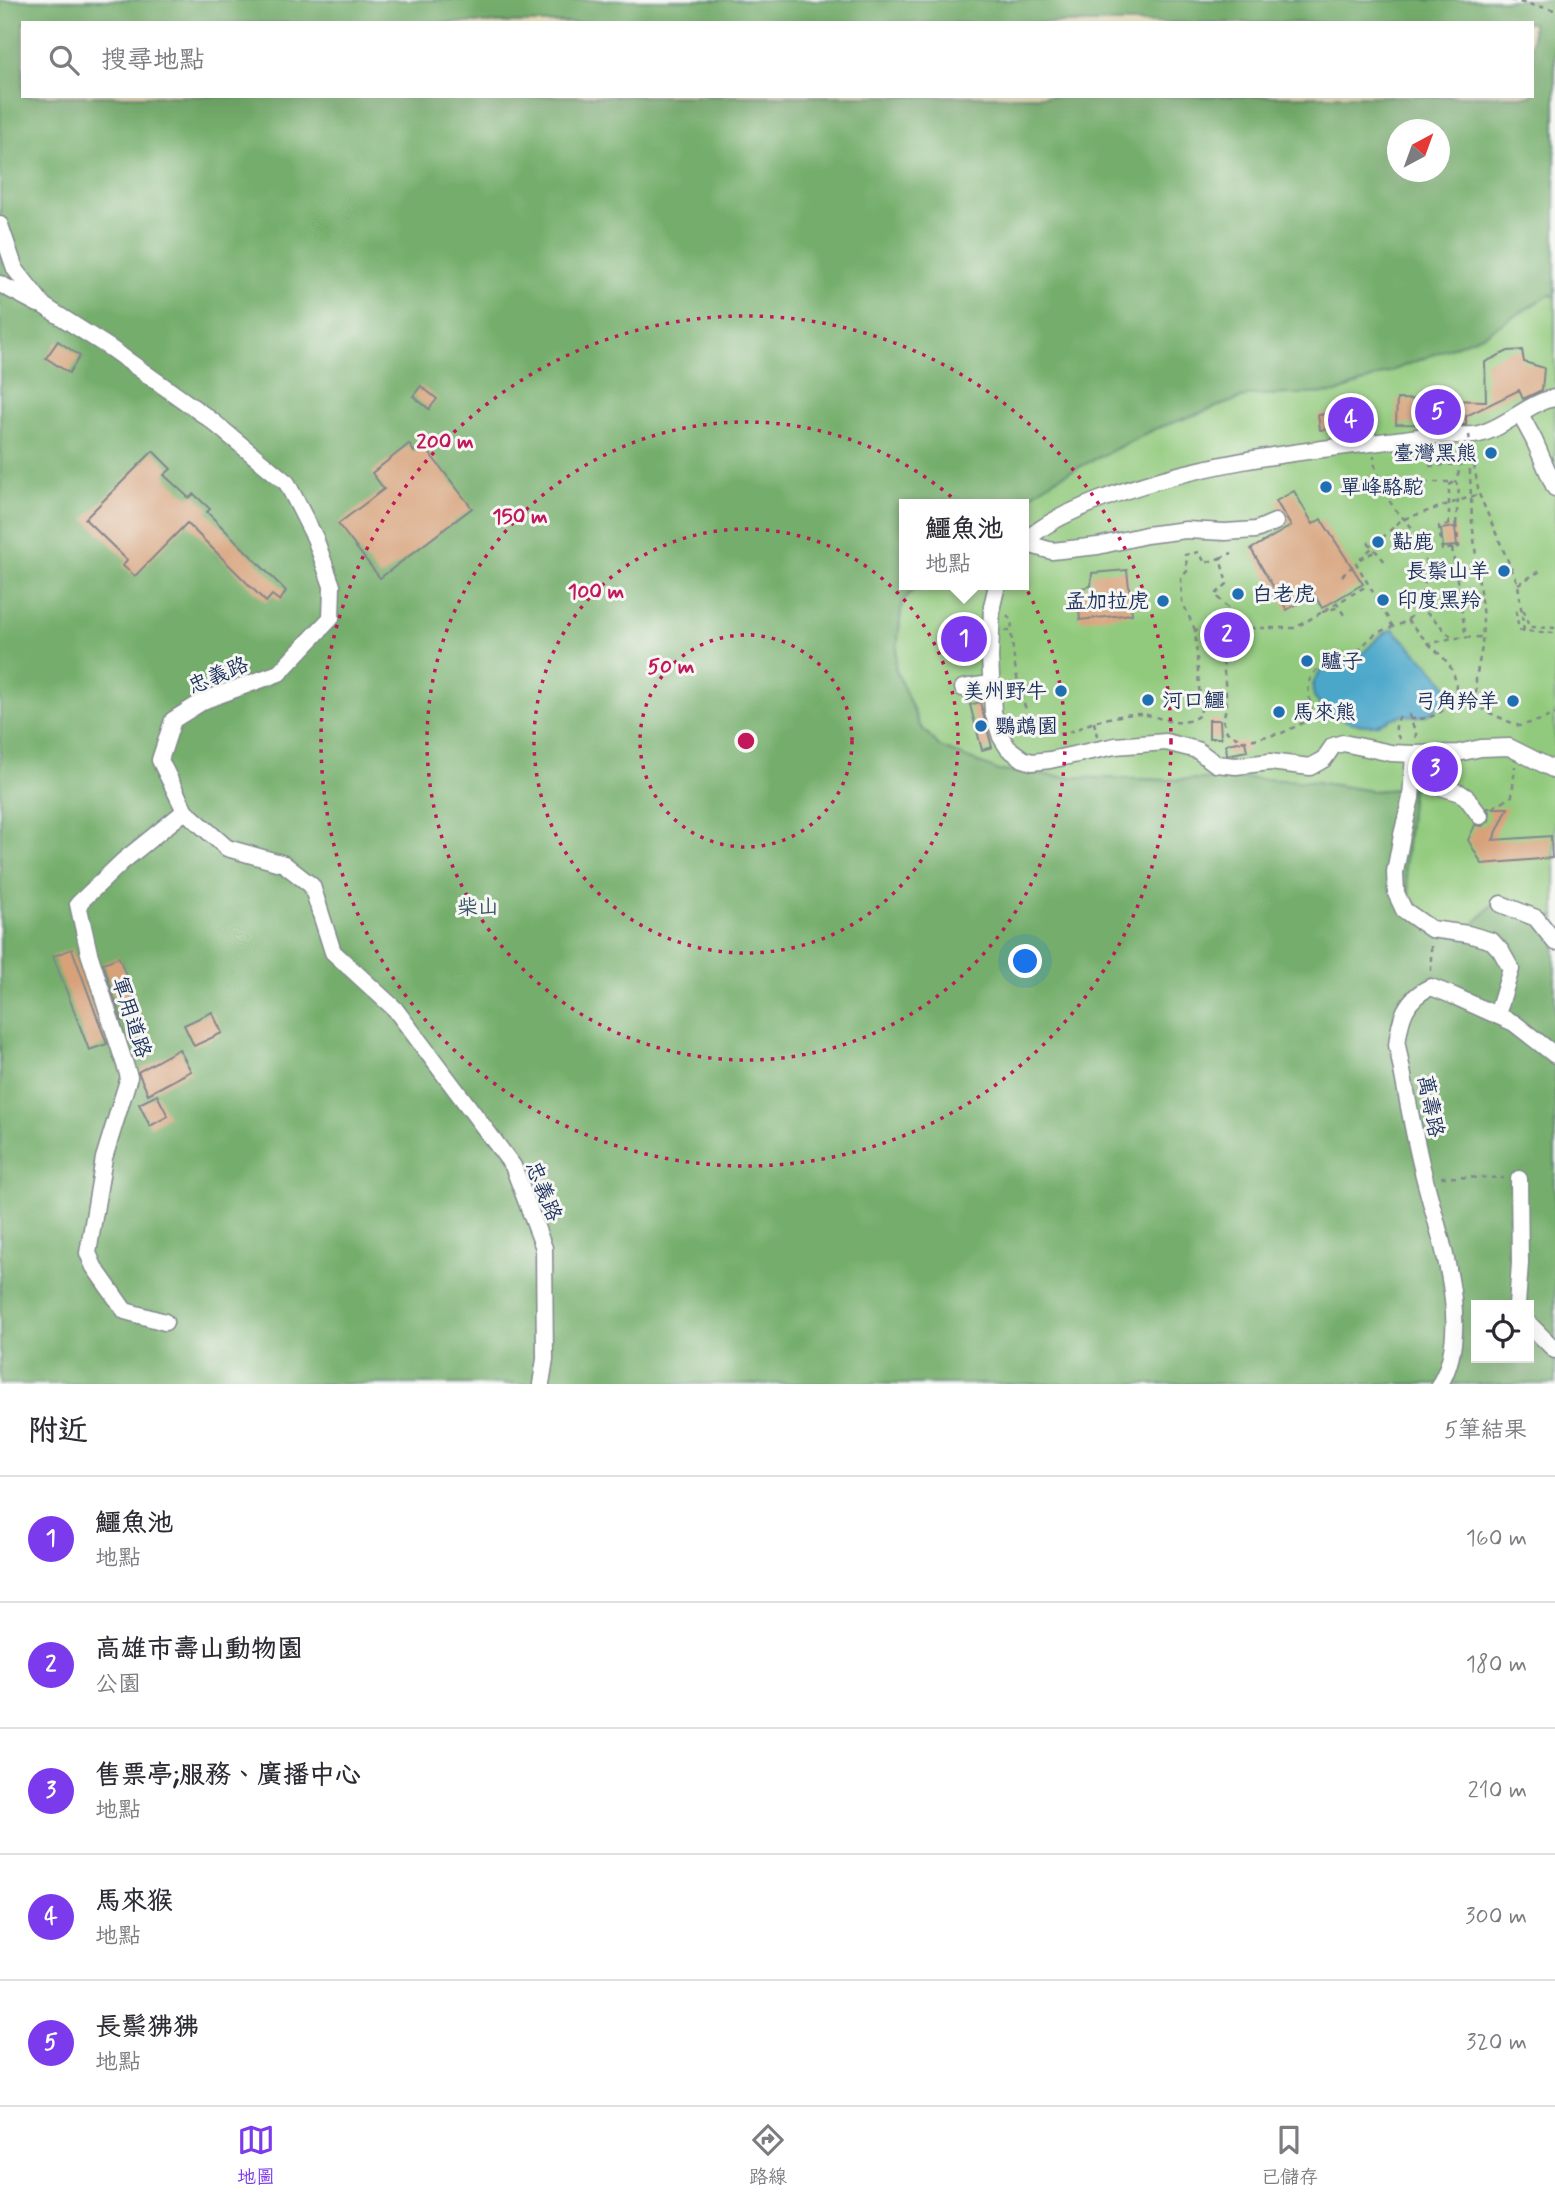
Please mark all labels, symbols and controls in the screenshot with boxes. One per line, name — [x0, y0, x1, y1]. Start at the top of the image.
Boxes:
search box — [21, 21, 1534, 98]
icon: search — [45, 41, 83, 79]
text: 搜尋地點 — [101, 44, 205, 78]
north arrow — [1387, 119, 1450, 182]
pin: 5 — [1415, 386, 1461, 438]
pin: 4 — [1328, 394, 1374, 446]
text: 200 m — [416, 428, 474, 456]
place label: 臺灣黑熊 — [1393, 440, 1477, 468]
marker: 臺灣黑熊 — [1483, 445, 1499, 461]
place label: 單峰駱駝 — [1340, 474, 1424, 502]
marker: 單峰駱駝 — [1318, 479, 1334, 495]
popup — [899, 499, 1029, 590]
text: 150 m — [492, 503, 548, 531]
text: 鱷魚池 — [925, 513, 1003, 547]
place label: 黇鹿 — [1392, 529, 1434, 557]
marker: 黇鹿 — [1370, 534, 1386, 550]
text: 地點 — [925, 550, 971, 580]
place label: 長鬃山羊 — [1406, 558, 1490, 586]
marker: 長鬃山羊 — [1496, 563, 1512, 579]
text: 100 m — [568, 578, 624, 606]
place label: 白老虎 — [1252, 581, 1315, 609]
marker: 白老虎 — [1230, 586, 1246, 602]
place label: 印度黑羚 — [1397, 587, 1481, 615]
place label: 孟加拉虎 — [1065, 588, 1149, 616]
marker: 印度黑羚 — [1375, 592, 1391, 608]
marker: 孟加拉虎 — [1155, 593, 1171, 609]
pin: 2 — [1204, 609, 1250, 661]
pin: 1 — [941, 613, 987, 665]
place label: 驢子 — [1321, 648, 1363, 676]
street label: 忠義路 — [184, 651, 253, 701]
text: 50 m — [648, 653, 695, 681]
marker: 驢子 — [1299, 653, 1315, 669]
place label: 美州野牛 — [963, 678, 1047, 706]
marker: 美州野牛 — [1053, 683, 1069, 699]
place label: 河口鱷 — [1162, 687, 1225, 715]
place label: 弓角羚羊 — [1415, 688, 1499, 716]
marker: 河口鱷 — [1140, 692, 1156, 708]
marker: 弓角羚羊 — [1505, 693, 1521, 709]
place label: 馬來熊 — [1293, 699, 1356, 727]
marker: 馬來熊 — [1271, 704, 1287, 720]
place label: 鸚鵡園 — [995, 713, 1058, 741]
marker: 鸚鵡園 — [973, 718, 989, 734]
centre of rings — [734, 729, 758, 753]
pin: 3 — [1412, 743, 1458, 795]
park label: 柴山 — [457, 894, 499, 922]
your location — [1008, 944, 1042, 978]
street label: 軍用道路 — [105, 973, 157, 1062]
street label: 萬壽路 — [1410, 1073, 1450, 1140]
street label: 忠義路 — [518, 1157, 568, 1226]
map controls — [1471, 1300, 1534, 1363]
button: locate — [1471, 1300, 1534, 1363]
text: 附近 — [28, 1412, 88, 1451]
text: 5筆結果 — [1444, 1416, 1527, 1446]
text: 鱷魚池 — [95, 1507, 173, 1541]
text: 1 — [46, 1524, 56, 1554]
text: 160 m — [1466, 1524, 1527, 1554]
text: 地點 — [95, 1544, 141, 1574]
text: 高雄市壽山動物園 — [95, 1633, 303, 1667]
text: 2 — [45, 1650, 57, 1680]
text: 180 m — [1466, 1650, 1527, 1680]
text: 公園 — [95, 1670, 141, 1700]
text: 售票亭;服務、廣播中心 — [95, 1759, 361, 1793]
text: 3 — [46, 1776, 56, 1806]
text: 210 m — [1467, 1776, 1527, 1806]
text: 地點 — [95, 1796, 141, 1826]
text: 馬來猴 — [95, 1885, 173, 1919]
text: 4 — [44, 1902, 58, 1932]
text: 300 m — [1465, 1902, 1527, 1932]
text: 地點 — [95, 1922, 141, 1952]
text: 長鬃狒狒 — [95, 2011, 199, 2045]
text: 5 — [44, 2028, 58, 2058]
text: 320 m — [1466, 2028, 1527, 2058]
text: 地點 — [95, 2048, 141, 2078]
tab: 地圖 — [237, 2121, 275, 2190]
tab: 路線 — [749, 2121, 787, 2190]
tab: 已儲存 — [1261, 2121, 1318, 2190]

